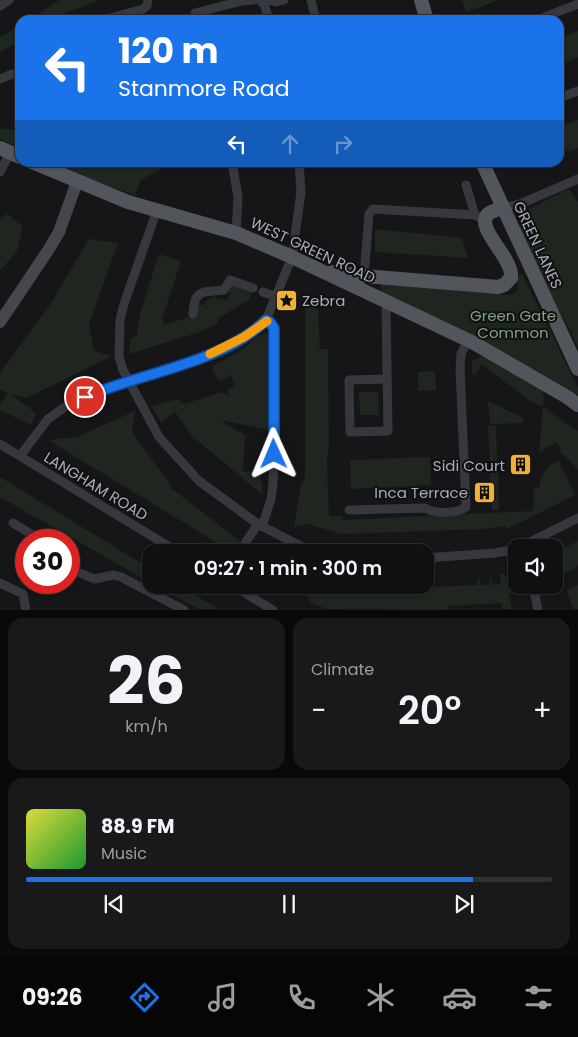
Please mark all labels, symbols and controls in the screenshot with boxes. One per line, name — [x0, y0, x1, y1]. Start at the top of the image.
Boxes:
text: 120 m — [118, 26, 218, 75]
icon: left — [35, 35, 100, 100]
text: Stanmore Road — [118, 73, 290, 104]
icon: left — [223, 130, 251, 158]
icon: ahead — [276, 130, 304, 158]
icon: right — [329, 130, 357, 158]
street label: GREEN LANES — [509, 198, 567, 292]
street label: WEST GREEN ROAD — [247, 212, 379, 288]
place icon: Zebra — [274, 288, 298, 312]
place label: Zebra — [302, 290, 345, 311]
park label: Green Gate Common — [470, 305, 556, 343]
pin — [64, 376, 106, 418]
icon: arrive — [71, 383, 99, 411]
position arrow — [247, 427, 299, 479]
street label: LANGHAM ROAD — [40, 447, 152, 525]
building icon: Sidi Court — [509, 453, 533, 477]
place label: Sidi Court — [433, 455, 505, 476]
building icon: Inca Terrace — [472, 480, 496, 504]
place label: Inca Terrace — [374, 482, 468, 503]
speed limit sign: 30 — [15, 529, 80, 594]
map controls — [508, 539, 563, 594]
button: sound — [508, 539, 563, 594]
text: 09:27 · 1 min · 300 m — [194, 555, 382, 582]
text: 26 — [107, 636, 186, 727]
text: Climate — [311, 658, 374, 681]
text: 20° — [398, 684, 461, 737]
text: − — [311, 691, 326, 730]
text: + — [533, 691, 552, 730]
text: km/h — [125, 715, 168, 738]
text: 88.9 FM — [101, 813, 175, 840]
text: Music — [101, 842, 147, 865]
icon: previous — [100, 890, 128, 918]
icon: pause — [275, 890, 303, 918]
icon: next — [450, 890, 478, 918]
icon: directions — [127, 980, 162, 1015]
icon: music — [205, 980, 240, 1015]
icon: phone — [284, 980, 319, 1015]
icon: climate — [363, 980, 398, 1015]
icon: car — [442, 980, 477, 1015]
icon: filters — [521, 980, 556, 1015]
text: 09:26 — [22, 982, 83, 1013]

